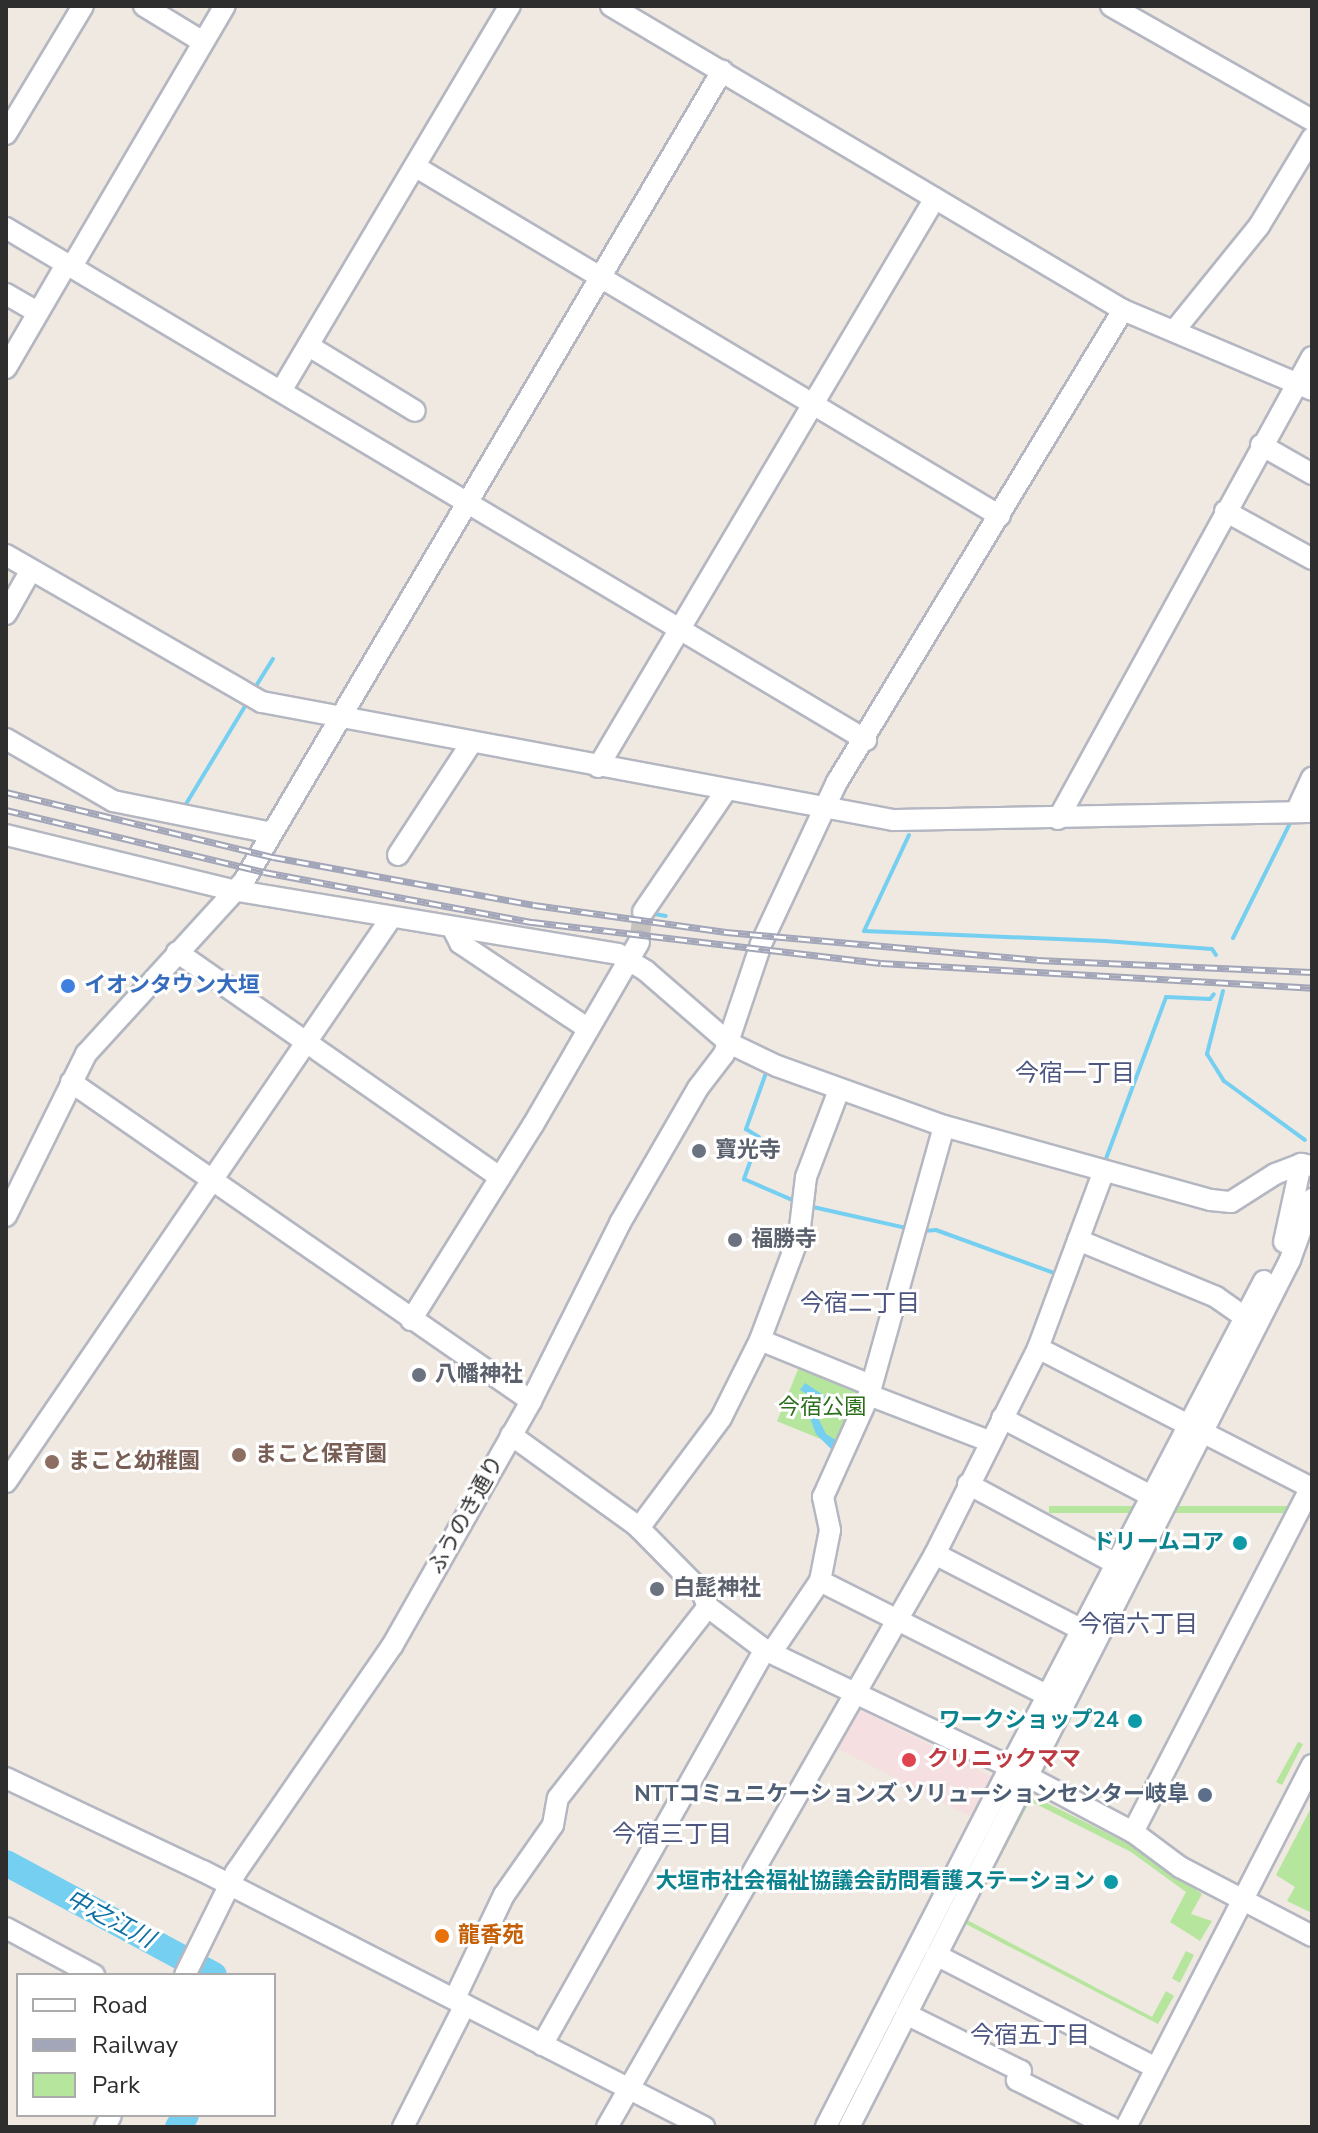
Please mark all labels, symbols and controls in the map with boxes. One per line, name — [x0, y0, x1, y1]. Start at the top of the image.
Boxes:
place label: イオンタウン大垣 — [84, 973, 260, 999]
marker: イオンタウン大垣 — [59, 977, 77, 995]
district label: 今宿一丁目 — [1015, 1060, 1135, 1088]
place label: 寶光寺 — [715, 1138, 781, 1164]
marker: 寶光寺 — [690, 1142, 708, 1160]
place label: 福勝寺 — [751, 1227, 817, 1253]
marker: 福勝寺 — [726, 1231, 744, 1249]
district label: 今宿二丁目 — [800, 1290, 920, 1318]
place label: 八幡神社 — [435, 1362, 523, 1388]
marker: 八幡神社 — [410, 1366, 428, 1384]
park label: 今宿公園 — [778, 1395, 866, 1421]
place label: まこと保育園 — [255, 1442, 387, 1468]
marker: まこと保育園 — [230, 1446, 248, 1464]
place label: まこと幼稚園 — [68, 1449, 200, 1475]
street label: ふうのき通り — [422, 1451, 510, 1579]
marker: まこと幼稚園 — [43, 1453, 61, 1471]
place label: ドリームコア — [1092, 1530, 1224, 1556]
marker: ドリームコア — [1231, 1534, 1249, 1552]
place label: 白髭神社 — [673, 1576, 761, 1602]
marker: 白髭神社 — [648, 1580, 666, 1598]
district label: 今宿六丁目 — [1078, 1611, 1198, 1639]
place label: ワークショップ24 — [939, 1708, 1119, 1734]
marker: ワークショップ24 — [1126, 1712, 1144, 1730]
place label: クリニックママ — [927, 1747, 1081, 1773]
marker: クリニックママ — [898, 1749, 920, 1771]
place label: NTTコミュニケーションズ ソリューションセンター岐阜 — [633, 1782, 1189, 1808]
marker: NTTコミュニケーションズ ソリューションセンター岐阜 — [1196, 1786, 1214, 1804]
district label: 今宿三丁目 — [612, 1821, 732, 1849]
place label: 大垣市社会福祉協議会訪問看護ステーション — [655, 1869, 1095, 1895]
marker: 大垣市社会福祉協議会訪問看護ステーション — [1102, 1873, 1120, 1891]
water label: 中之江川 — [61, 1884, 159, 1954]
place label: 龍香苑 — [458, 1923, 524, 1949]
marker: 龍香苑 — [433, 1927, 451, 1945]
legend — [16, 1973, 276, 2117]
text: Road — [92, 1989, 148, 2021]
district label: 今宿五丁目 — [970, 2022, 1090, 2050]
text: Railway — [92, 2029, 178, 2061]
text: Park — [92, 2069, 140, 2101]

